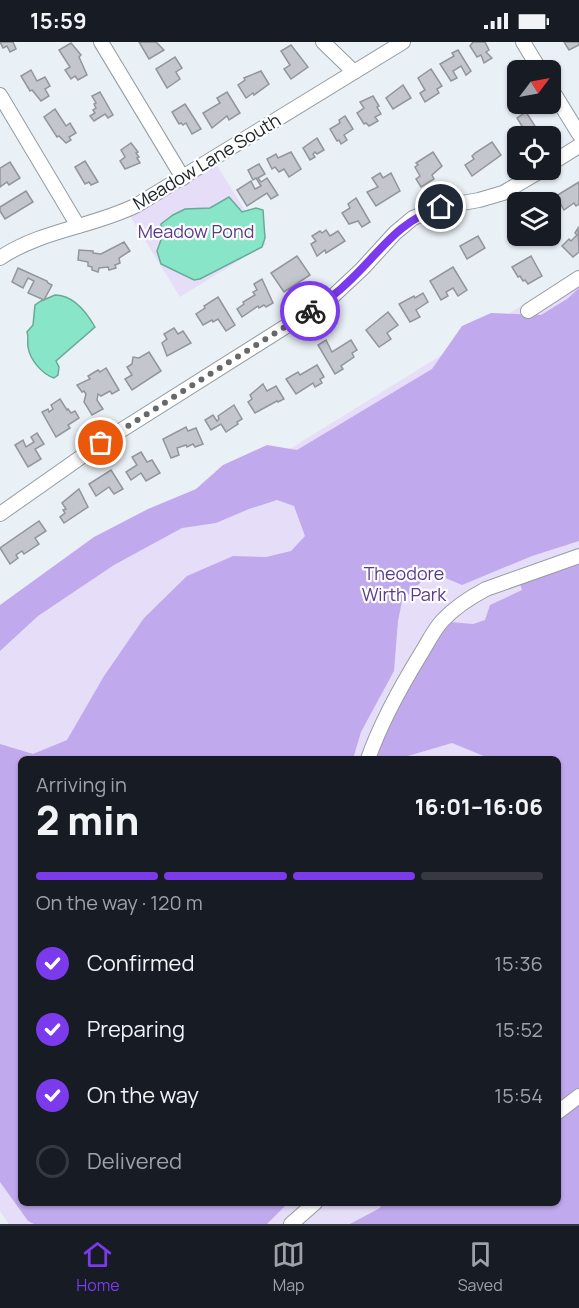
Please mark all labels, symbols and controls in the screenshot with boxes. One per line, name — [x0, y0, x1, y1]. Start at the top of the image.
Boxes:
text: 15:59 — [30, 6, 87, 36]
north arrow — [507, 60, 561, 114]
map controls — [507, 60, 561, 246]
street label: Meadow Lane South — [128, 108, 285, 215]
button: locate — [507, 126, 561, 180]
pin — [415, 181, 466, 232]
icon: home — [424, 190, 457, 223]
button: layers — [507, 192, 561, 246]
park label: Meadow Pond — [138, 219, 254, 243]
courier — [280, 281, 340, 341]
icon: bike — [294, 295, 327, 328]
pin — [75, 417, 126, 468]
icon: bag — [84, 426, 117, 459]
park label: Theodore Wirth Park — [362, 561, 447, 606]
text: Arriving in — [36, 771, 127, 798]
text: 16:01–16:06 — [415, 792, 543, 822]
text: 2 min — [36, 793, 139, 847]
text: On the way · 120 m — [36, 889, 203, 916]
icon: check — [36, 947, 69, 980]
text: Confirmed — [87, 948, 195, 978]
text: 15:36 — [494, 950, 543, 977]
icon: check — [36, 1013, 69, 1046]
text: Preparing — [87, 1014, 185, 1044]
text: 15:52 — [495, 1016, 543, 1043]
icon: check — [36, 1079, 69, 1112]
text: On the way — [87, 1080, 199, 1110]
text: 15:54 — [494, 1082, 543, 1109]
text: Delivered — [87, 1146, 182, 1176]
tab: Home — [76, 1238, 120, 1296]
tab: Map — [272, 1238, 305, 1296]
tab: Saved — [458, 1238, 503, 1296]

